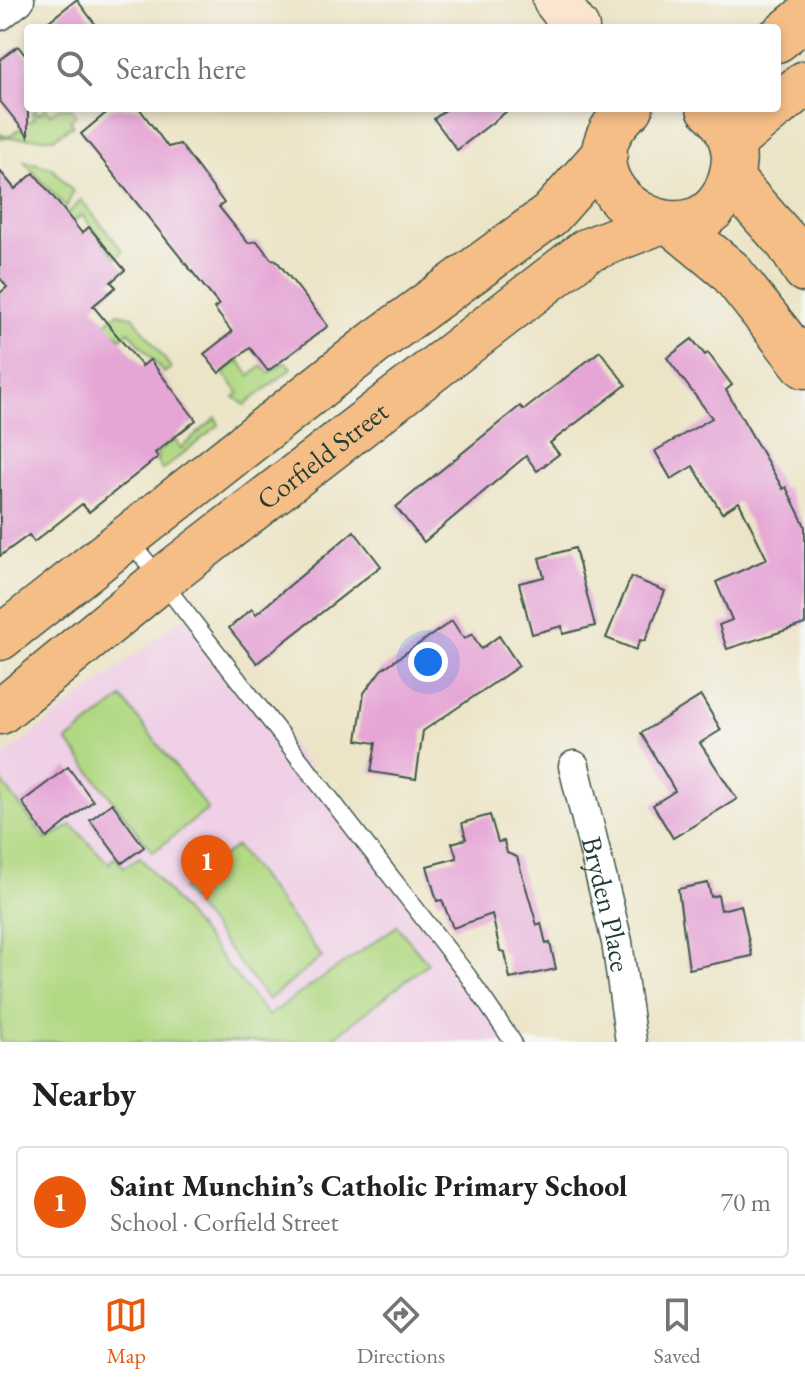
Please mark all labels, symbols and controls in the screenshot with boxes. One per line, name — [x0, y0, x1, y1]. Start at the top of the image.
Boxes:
search box — [24, 24, 781, 112]
icon: search — [52, 46, 96, 90]
text: Search here — [116, 49, 246, 88]
street label: Corfield Street — [249, 393, 395, 517]
your location — [408, 642, 448, 682]
street label: Bryden Place — [574, 833, 639, 974]
pin: 1 — [181, 835, 233, 901]
text: Nearby — [32, 1072, 136, 1116]
text: Saint Munchin’s Catholic Primary School — [110, 1166, 627, 1205]
text: 1 — [53, 1185, 67, 1219]
text: 70 m — [721, 1185, 771, 1219]
text: School · Corfield Street — [110, 1205, 339, 1239]
tab: Map — [104, 1293, 148, 1370]
tab: Directions — [357, 1293, 445, 1370]
tab: Saved — [654, 1293, 701, 1370]

